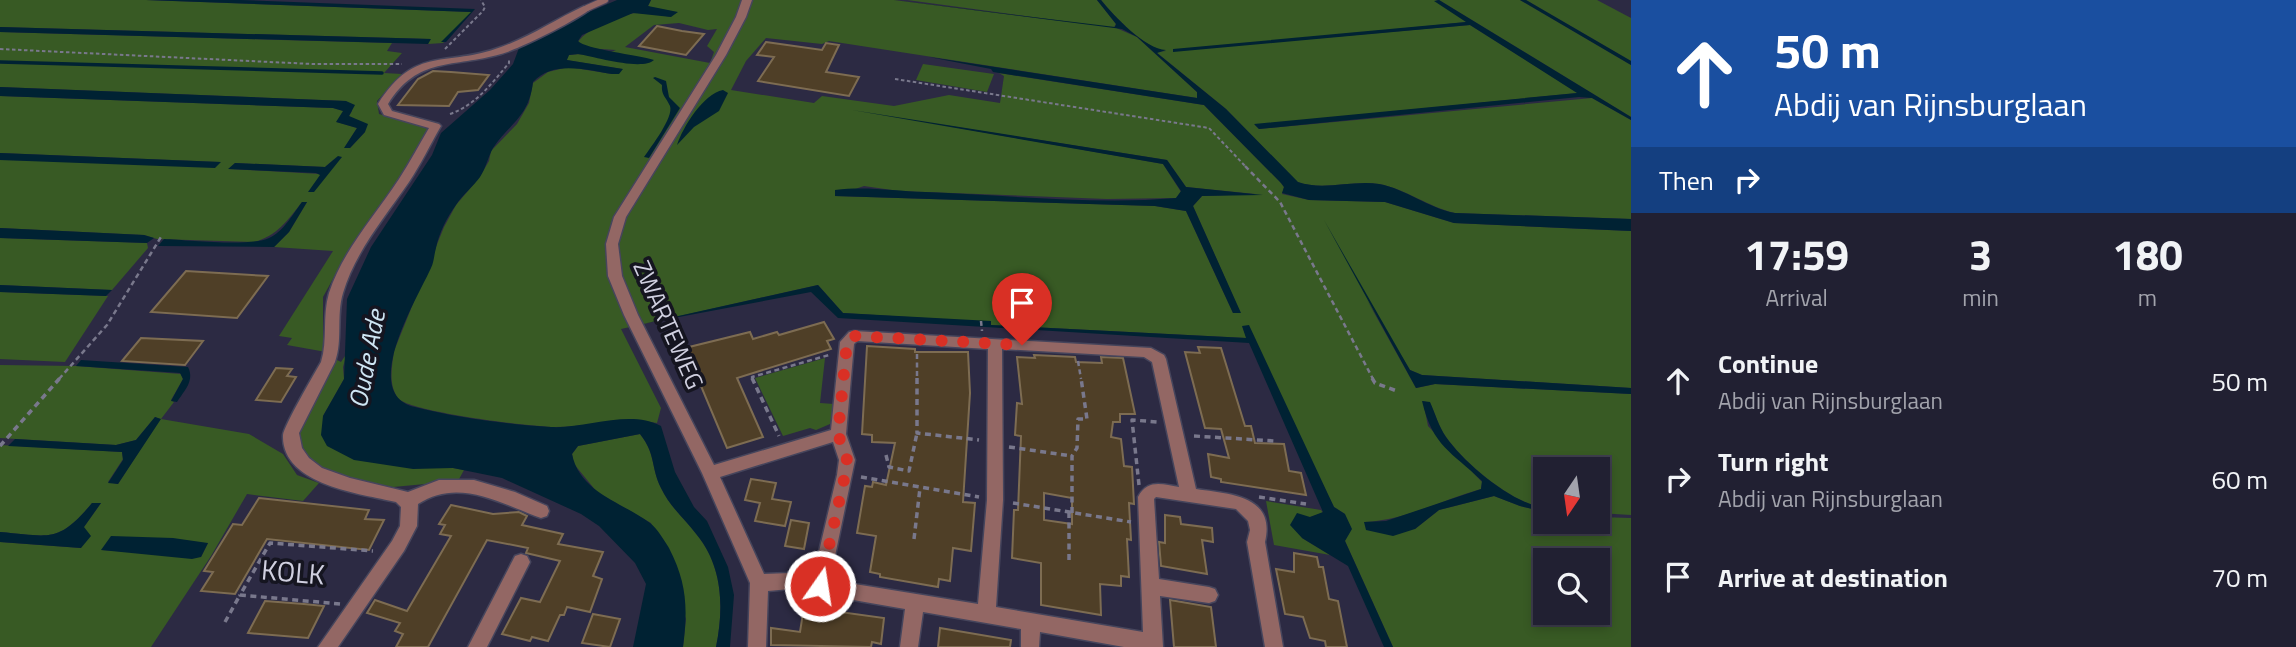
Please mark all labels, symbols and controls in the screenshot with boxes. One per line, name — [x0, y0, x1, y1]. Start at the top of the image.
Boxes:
text: 50 m — [1774, 12, 1881, 87]
icon: ahead — [1659, 28, 1750, 119]
text: Abdij van Rijnsburglaan — [1774, 80, 2087, 128]
text: Then — [1659, 161, 1714, 200]
icon: right — [1728, 161, 1766, 199]
text: 17:59 — [1744, 222, 1849, 286]
text: 3 — [1969, 222, 1992, 286]
text: 180 — [2112, 222, 2183, 286]
street label: ZWARTEWEG — [625, 254, 713, 395]
pin — [992, 273, 1052, 345]
text: Arrival — [1765, 280, 1828, 315]
text: min — [1962, 280, 1999, 315]
text: m — [2138, 280, 2157, 315]
icon: arrive — [1003, 284, 1041, 322]
water label: Oude Ade — [338, 305, 395, 411]
text: Continue — [1718, 344, 1818, 383]
icon: ahead — [1659, 362, 1697, 400]
text: 50 m — [2211, 362, 2268, 401]
text: Abdij van Rijnsburglaan — [1718, 383, 1943, 418]
text: Turn right — [1718, 442, 1829, 481]
north arrow — [1533, 457, 1610, 534]
map controls — [1533, 457, 1610, 625]
icon: right — [1659, 460, 1697, 498]
text: 60 m — [2211, 460, 2268, 499]
text: Abdij van Rijnsburglaan — [1718, 481, 1943, 516]
street label: KOLK — [260, 547, 327, 596]
button: search — [1533, 548, 1610, 625]
position arrow — [783, 549, 857, 623]
icon: arrive — [1659, 558, 1697, 596]
text: Arrive at destination — [1718, 558, 1948, 597]
text: 70 m — [2211, 558, 2268, 597]

